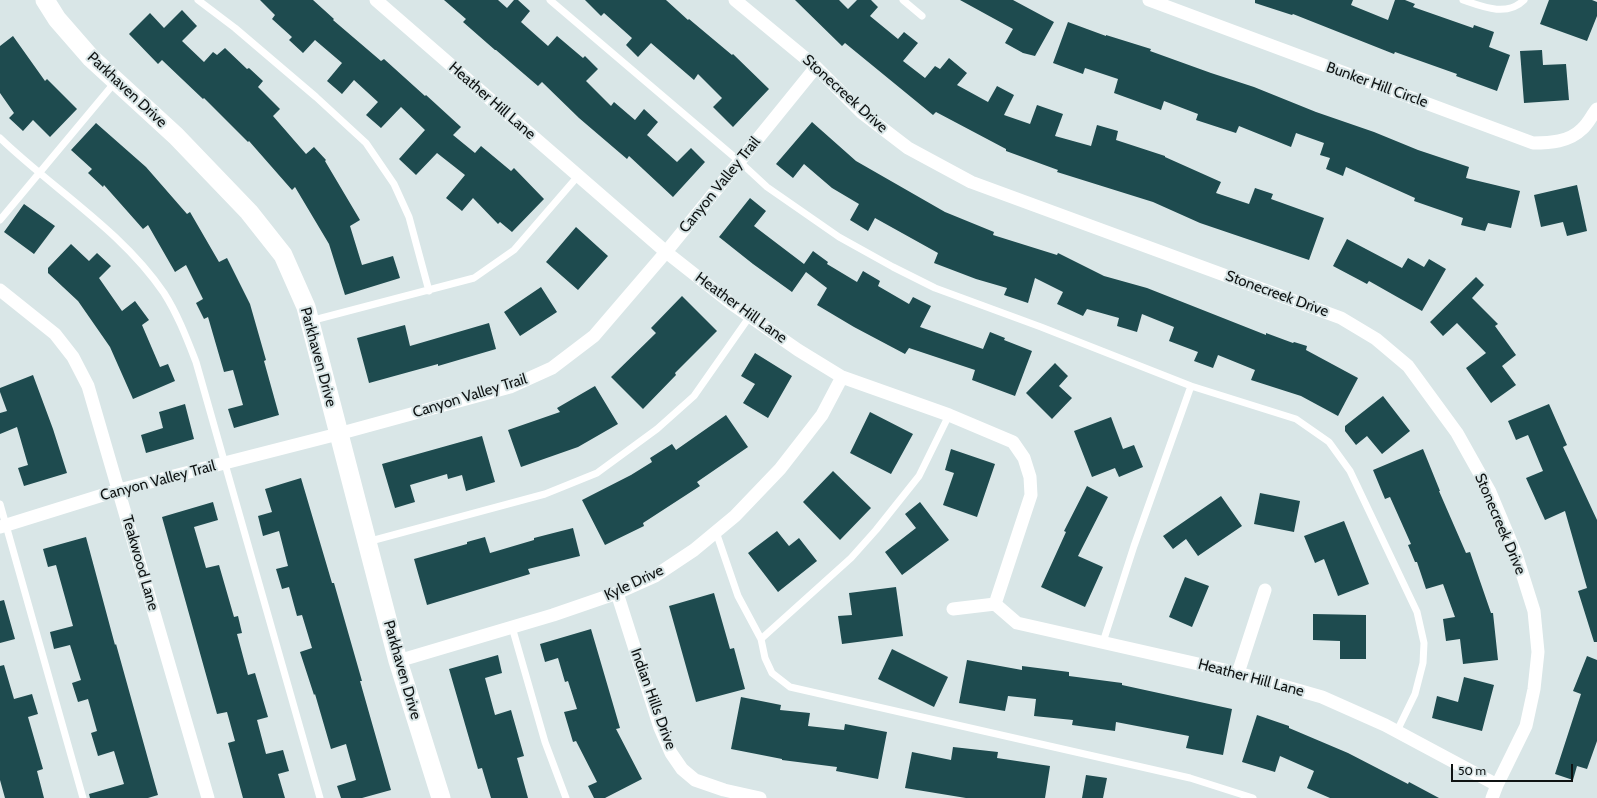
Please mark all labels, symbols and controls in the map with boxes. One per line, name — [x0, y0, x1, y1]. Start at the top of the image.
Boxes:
street label: Parkhaven Drive — [83, 48, 171, 132]
street label: Stonecreek Drive — [799, 51, 891, 137]
street label: Heather Hill Lane — [445, 58, 539, 144]
street label: Bunker Hill Circle — [1324, 58, 1430, 112]
street label: Canyon Valley Trail — [676, 133, 764, 237]
street label: Stonecreek Drive — [1223, 267, 1331, 321]
street label: Heather Hill Lane — [692, 269, 790, 347]
street label: Parkhaven Drive — [296, 305, 340, 409]
street label: Canyon Valley Trail — [411, 370, 529, 422]
street label: Canyon Valley Trail — [98, 457, 218, 505]
street label: Stonecreek Drive — [1471, 471, 1529, 577]
street label: Teakwood Lane — [118, 513, 162, 613]
street label: Kyle Drive — [601, 561, 667, 605]
street label: Parkhaven Drive — [379, 618, 425, 722]
street label: Indian Hills Drive — [626, 646, 680, 752]
street label: Heather Hill Lane — [1196, 655, 1306, 701]
scale bar — [1453, 756, 1575, 782]
text: 50 m — [1458, 763, 1486, 778]

